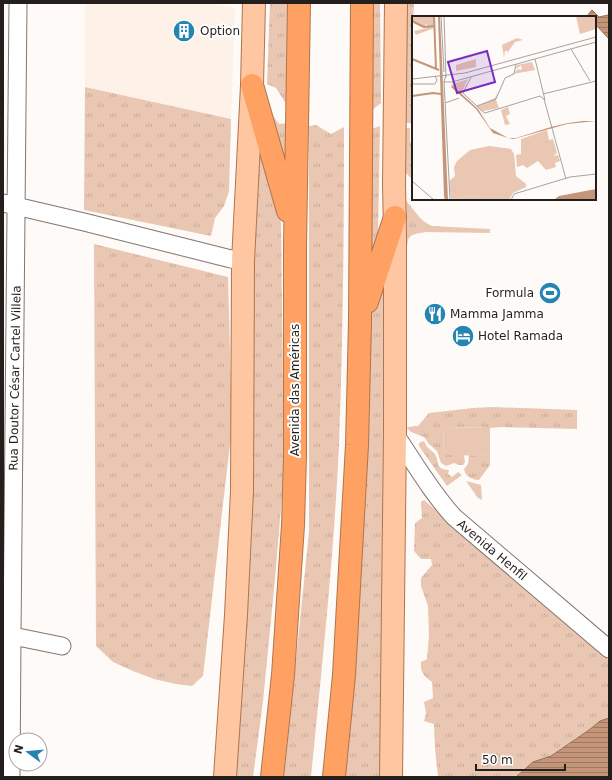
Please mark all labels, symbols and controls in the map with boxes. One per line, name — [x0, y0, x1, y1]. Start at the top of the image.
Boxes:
inset map — [412, 16, 596, 200]
building icon: Option — [171, 18, 197, 44]
place label: Option — [200, 24, 240, 38]
sports icon: Formula — [537, 280, 563, 306]
street label: Rua Doutor César Cartel Villela — [6, 285, 24, 471]
place label: Formula — [485, 286, 534, 300]
restaurant icon: Mamma Jamma — [422, 301, 448, 327]
place label: Mamma Jamma — [450, 307, 544, 321]
hotel icon: Hotel Ramada — [450, 323, 476, 349]
street label: Avenida das Américas — [288, 324, 302, 456]
place label: Hotel Ramada — [478, 329, 563, 343]
street label: Avenida Henfil — [454, 517, 530, 583]
north arrow — [8, 732, 48, 772]
text: N — [11, 743, 26, 756]
scale bar — [476, 746, 565, 772]
text: 50 m — [482, 753, 513, 767]

